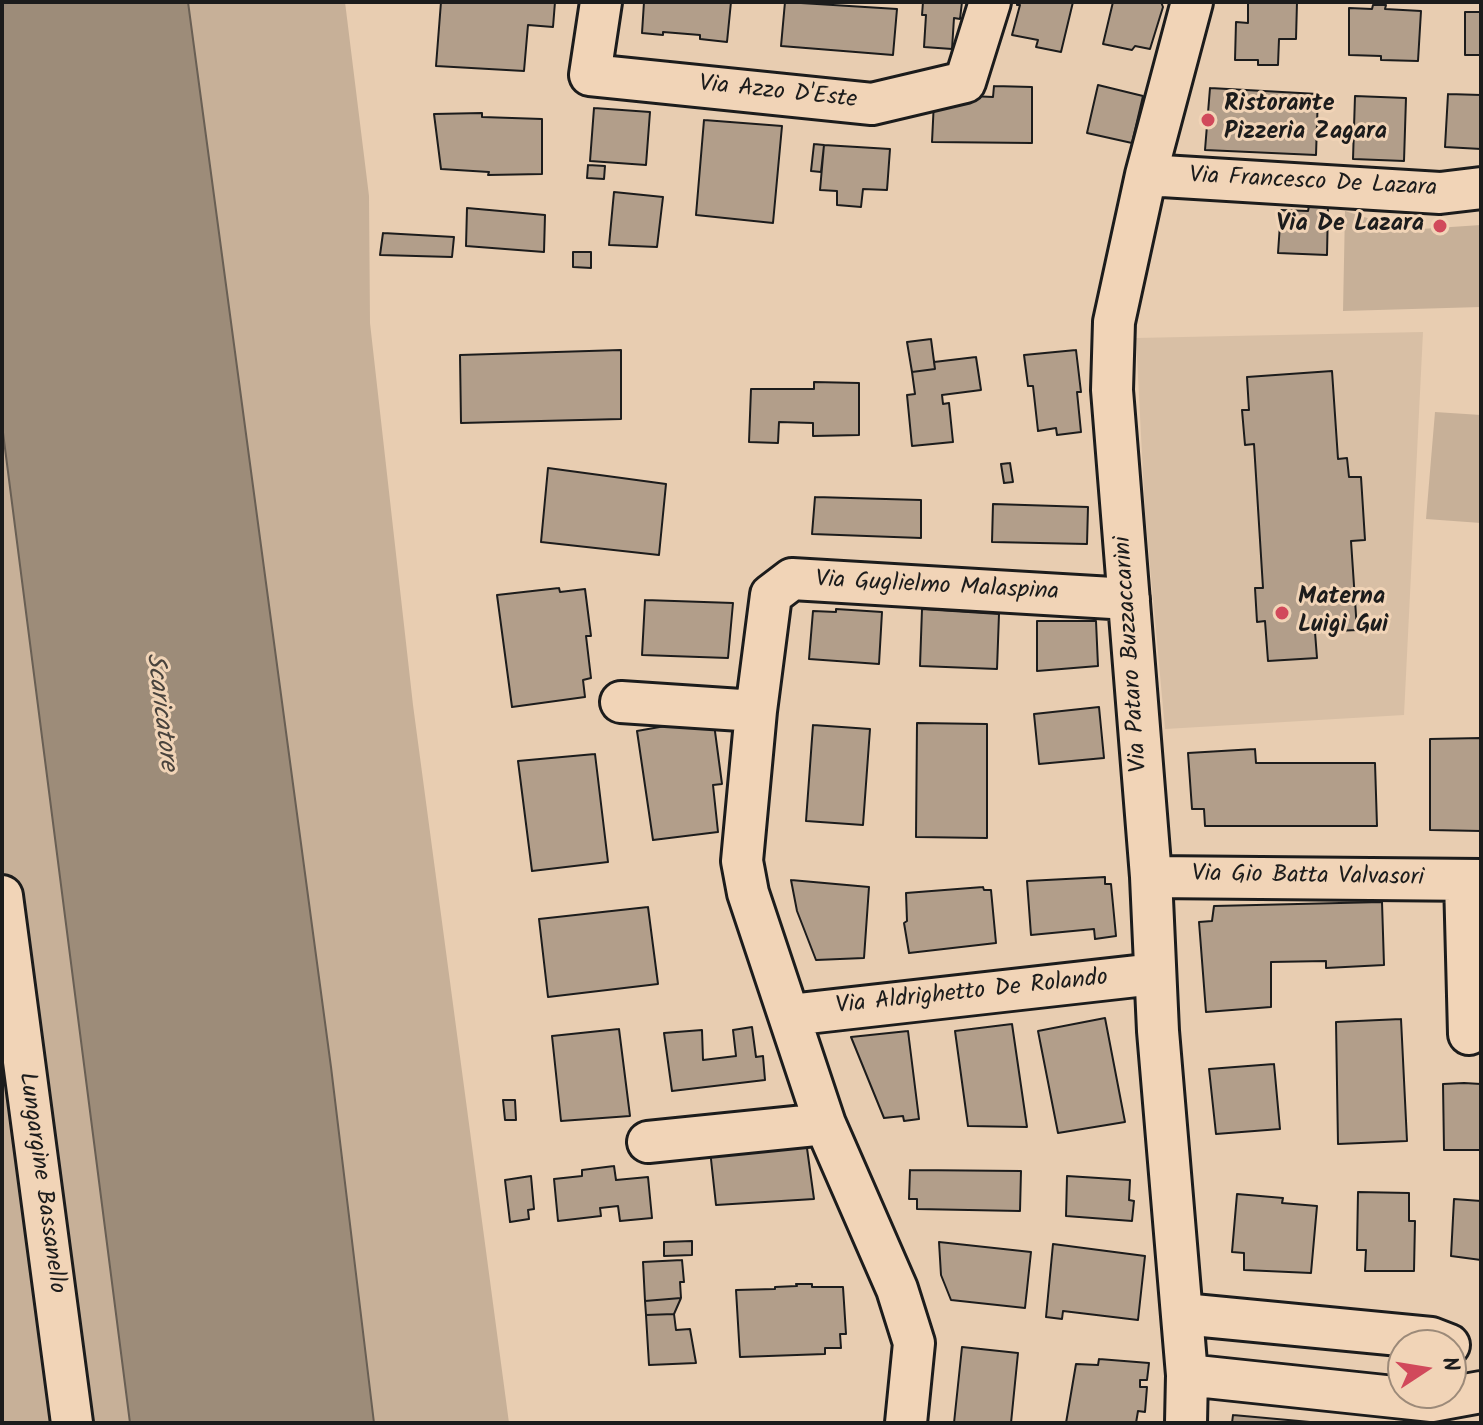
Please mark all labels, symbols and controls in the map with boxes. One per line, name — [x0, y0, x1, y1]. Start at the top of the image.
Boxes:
street label: Via Azzo D'Este — [697, 71, 859, 117]
place label: Ristorante Pizzeria Zagara — [1224, 92, 1387, 148]
marker: Ristorante Pizzeria Zagara — [1199, 111, 1217, 129]
street label: Via Francesco De Lazara — [1188, 163, 1438, 205]
place label: Via De Lazara — [1277, 212, 1424, 240]
marker: Via De Lazara — [1431, 217, 1449, 235]
street label: Via Pataro Buzzaccarini — [1110, 535, 1156, 773]
street label: Via Guglielmo Malaspina — [815, 567, 1059, 609]
place label: Materna Luigi Gui — [1298, 585, 1388, 641]
marker: Materna Luigi Gui — [1273, 604, 1291, 622]
water label: Scaricatore — [136, 651, 182, 773]
street label: Via Gio Batta Valvasori — [1192, 862, 1424, 894]
street label: Via Aldrighetto De Rolando — [835, 965, 1109, 1023]
street label: Lungargine Bassanello — [10, 1071, 70, 1295]
north arrow — [1387, 1329, 1467, 1409]
text: N — [1430, 1354, 1468, 1375]

